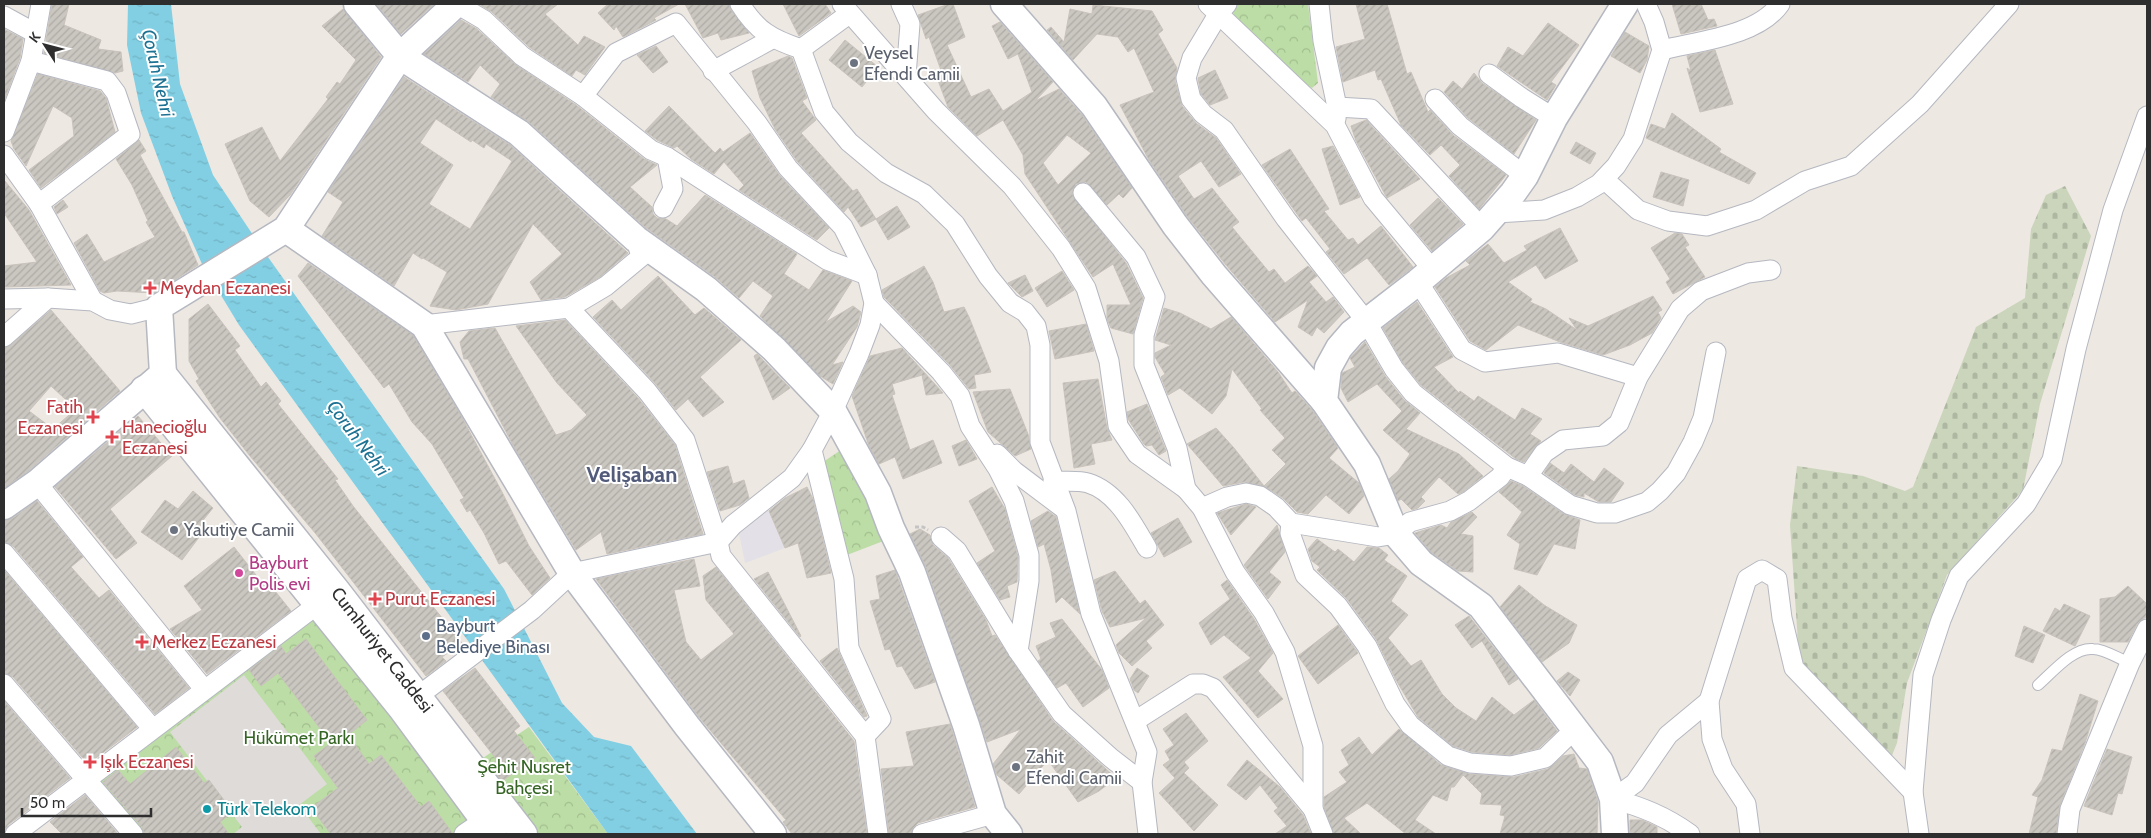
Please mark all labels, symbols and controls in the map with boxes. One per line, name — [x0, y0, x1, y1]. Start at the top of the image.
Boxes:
north arrow — [20, 20, 70, 70]
water label: Çoruh Nehri — [137, 27, 179, 120]
text: K — [25, 28, 44, 46]
place label: Veysel Efendi Camii — [864, 42, 960, 85]
marker: Veysel Efendi Camii — [848, 57, 860, 69]
place label: Meydan Eczanesi — [160, 277, 291, 299]
marker: Meydan Eczanesi — [144, 282, 156, 294]
water label: Çoruh Nehri — [322, 395, 395, 481]
place label: Fatih Eczanesi — [17, 396, 83, 439]
marker: Fatih Eczanesi — [87, 411, 99, 423]
place label: Hanecioğlu Eczanesi — [122, 416, 207, 459]
marker: Hanecioğlu Eczanesi — [106, 431, 118, 443]
district label: Velişaban — [587, 461, 677, 488]
place label: Yakutiye Camii — [183, 519, 294, 541]
marker: Yakutiye Camii — [168, 524, 180, 536]
place label: Bayburt Polis evi — [249, 552, 310, 595]
marker: Bayburt Polis evi — [233, 567, 245, 579]
street label: Cumhuriyet Caddesi — [326, 583, 438, 717]
place label: Purut Eczanesi — [385, 588, 495, 610]
marker: Purut Eczanesi — [369, 593, 381, 605]
place label: Bayburt Belediye Binası — [436, 615, 550, 658]
marker: Bayburt Belediye Binası — [420, 630, 432, 642]
place label: Merkez Eczanesi — [152, 631, 276, 653]
marker: Merkez Eczanesi — [136, 636, 148, 648]
park label: Hükümet Parkı — [244, 727, 354, 749]
place label: Zahit Efendi Camii — [1026, 746, 1122, 789]
place label: Işık Eczanesi — [100, 751, 194, 773]
marker: Işık Eczanesi — [84, 756, 96, 768]
park label: Şehit Nusret Bahçesi — [477, 756, 571, 799]
marker: Zahit Efendi Camii — [1010, 761, 1022, 773]
scale bar — [22, 786, 151, 818]
text: 50 m — [30, 794, 65, 812]
place label: Türk Telekom — [217, 798, 316, 820]
marker: Türk Telekom — [201, 803, 213, 815]

